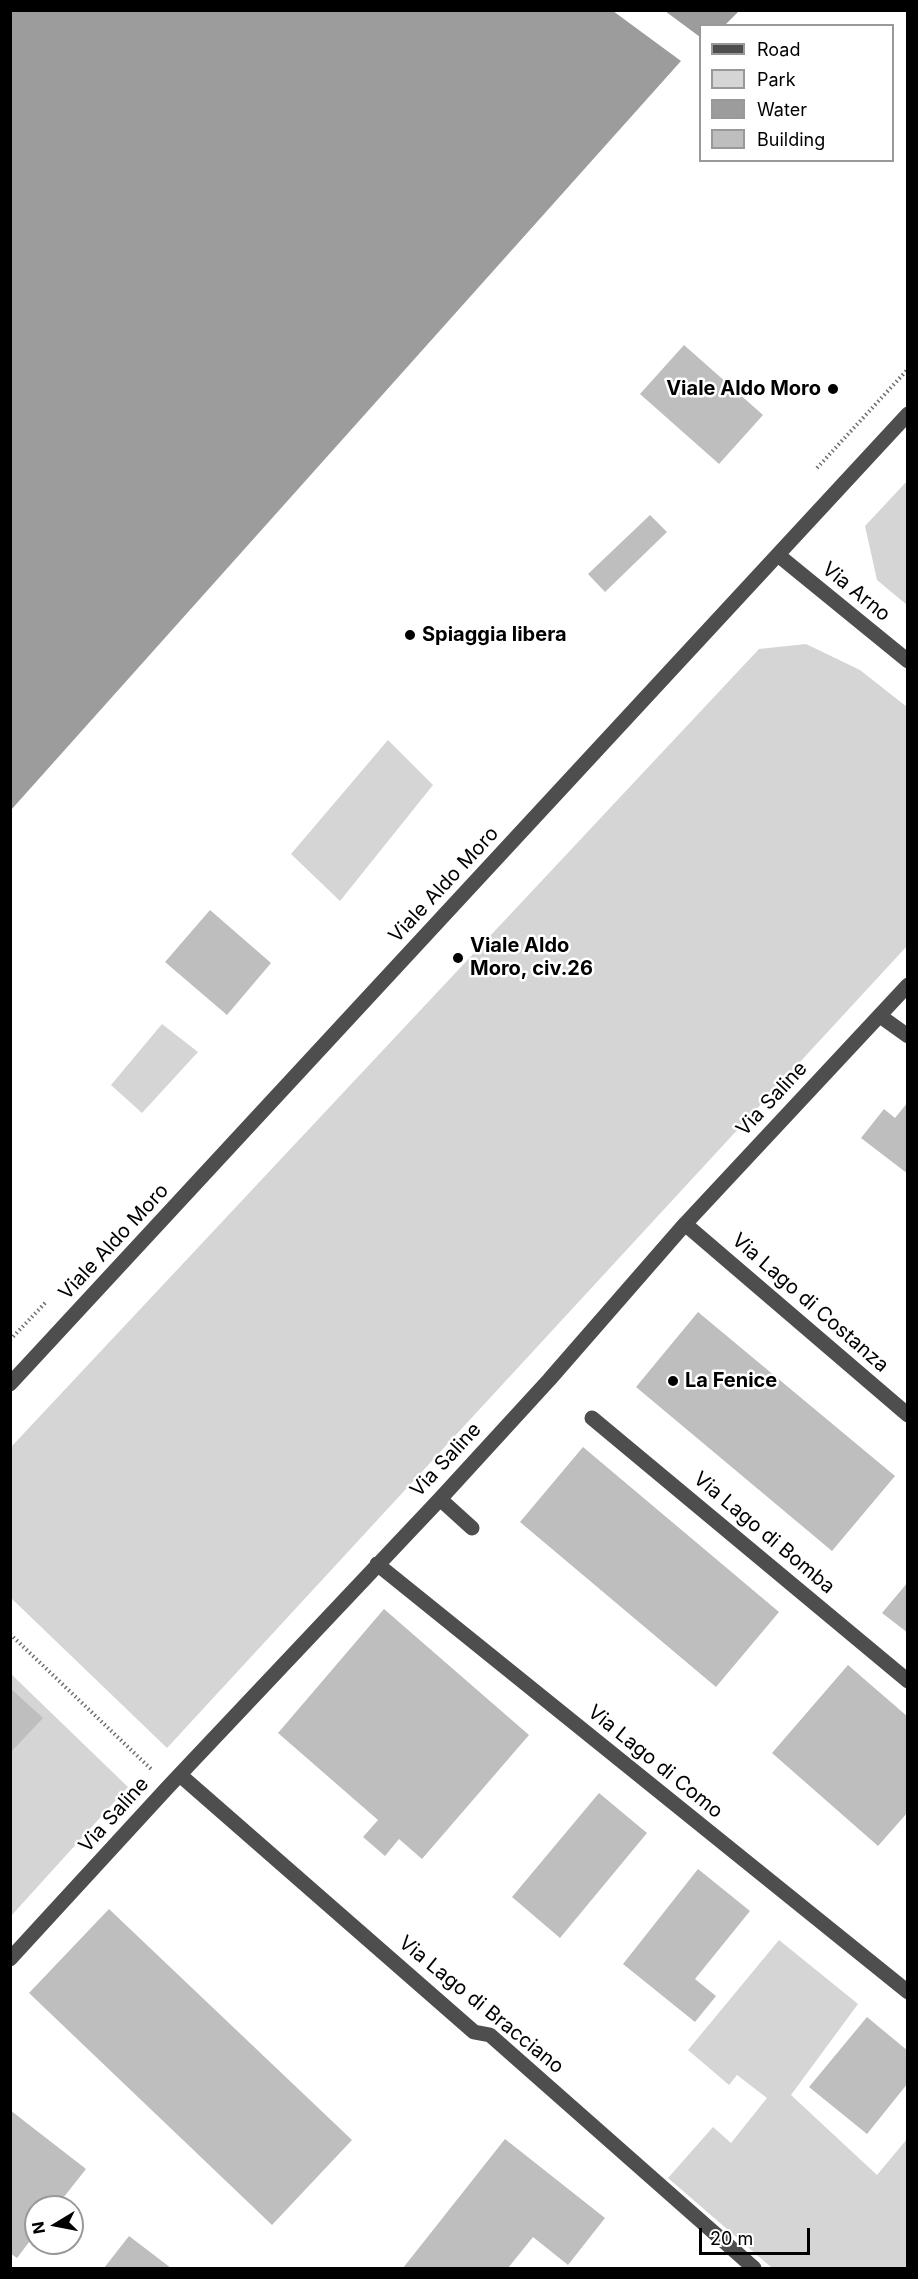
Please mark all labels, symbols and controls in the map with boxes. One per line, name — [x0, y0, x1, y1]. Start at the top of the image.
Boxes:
legend — [699, 24, 894, 162]
text: Road — [757, 39, 800, 60]
text: Park — [757, 69, 796, 90]
text: Water — [757, 99, 807, 120]
text: Building — [757, 129, 825, 150]
place label: Viale Aldo Moro — [666, 377, 821, 401]
marker: Viale Aldo Moro — [826, 382, 840, 396]
street label: Via Arno — [817, 557, 895, 627]
place label: Spiaggia libera — [422, 623, 567, 647]
marker: Spiaggia libera — [403, 628, 417, 642]
street label: Viale Aldo Moro — [384, 822, 504, 948]
place label: Viale Aldo Moro, civ.26 — [470, 934, 593, 981]
marker: Viale Aldo Moro, civ.26 — [451, 951, 465, 965]
street label: Via Saline — [732, 1057, 812, 1141]
street label: Viale Aldo Moro — [54, 1179, 174, 1305]
street label: Via Lago di Costanza — [727, 1228, 893, 1378]
place label: La Fenice — [685, 1369, 777, 1393]
marker: La Fenice — [666, 1374, 680, 1388]
street label: Via Saline — [406, 1418, 486, 1502]
street label: Via Lago di Bomba — [689, 1467, 839, 1599]
street label: Via Lago di Como — [583, 1700, 727, 1824]
street label: Via Saline — [74, 1773, 154, 1857]
street label: Via Lago di Bracciano — [394, 1931, 568, 2079]
north arrow — [24, 2195, 84, 2255]
scale bar — [702, 2216, 813, 2254]
text: N — [27, 2220, 49, 2236]
text: 20 m — [710, 2228, 753, 2249]

